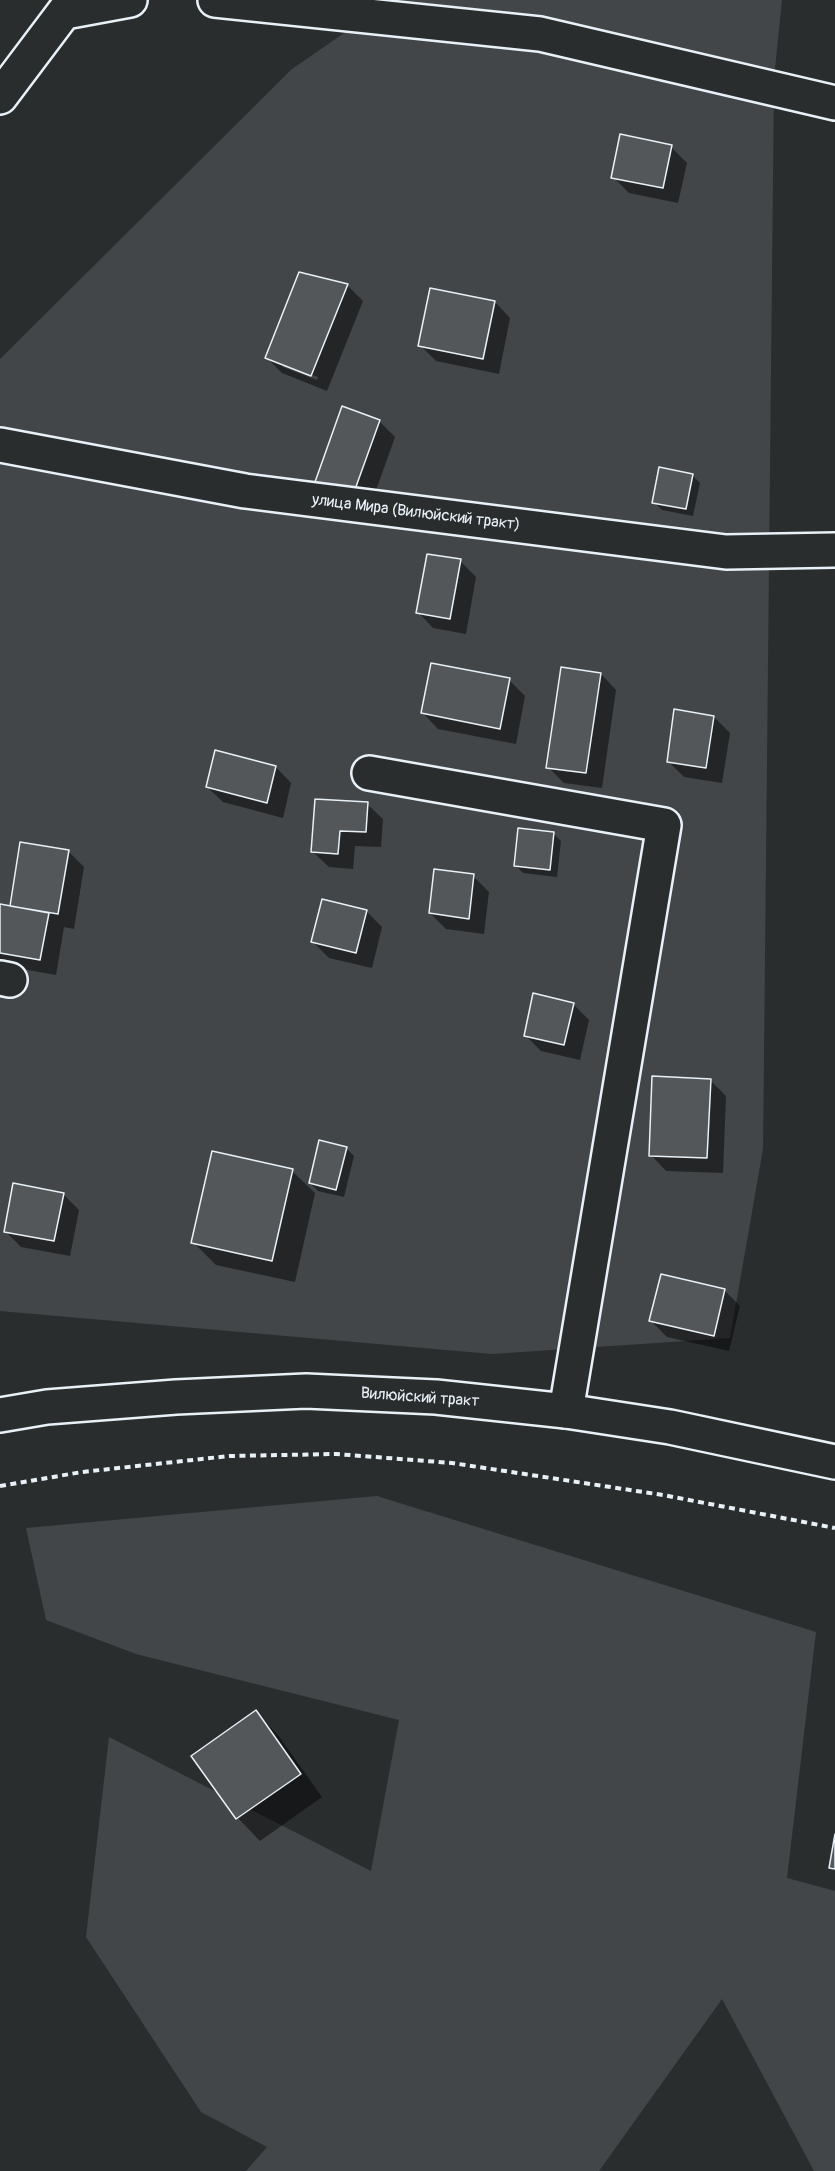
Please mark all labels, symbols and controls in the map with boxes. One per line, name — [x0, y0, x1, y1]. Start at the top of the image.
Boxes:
street label: улица Мира (Вилюйский тракт) — [311, 491, 521, 535]
street label: Вилюйский тракт — [360, 1384, 480, 1412]

